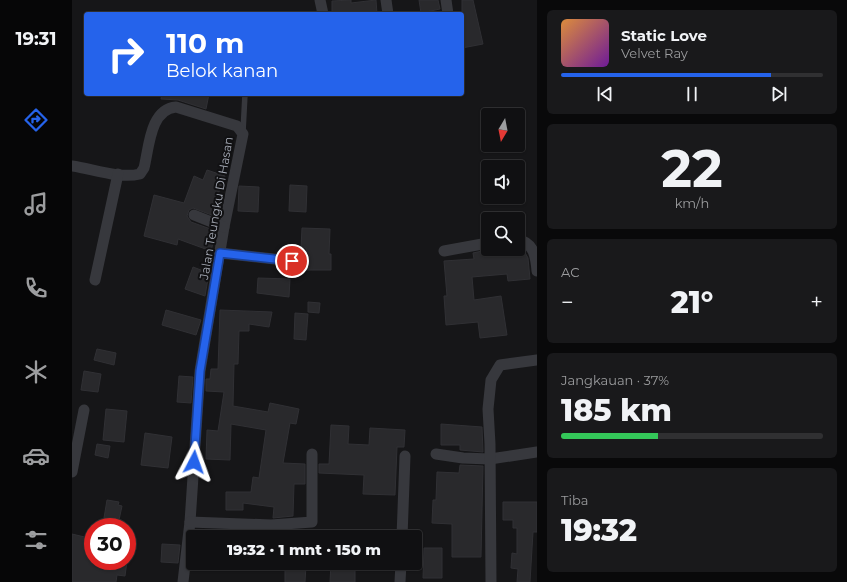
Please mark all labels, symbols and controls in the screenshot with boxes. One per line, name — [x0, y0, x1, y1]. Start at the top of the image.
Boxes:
text: 110 m — [166, 26, 244, 60]
text: Static Love — [621, 26, 707, 45]
text: 19:31 — [16, 28, 56, 50]
icon: right — [100, 28, 152, 80]
text: Velvet Ray — [621, 45, 688, 61]
text: Belok kanan — [166, 60, 278, 82]
icon: previous — [594, 83, 616, 105]
icon: pause — [681, 83, 703, 105]
icon: next — [768, 83, 790, 105]
icon: directions — [22, 106, 50, 134]
north arrow — [481, 108, 525, 152]
map controls — [481, 108, 525, 256]
street label: Jalan Teungku Di Hasan — [196, 135, 236, 282]
text: 22 — [661, 137, 723, 200]
button: sound — [481, 160, 525, 204]
icon: music — [22, 190, 50, 218]
text: km/h — [675, 195, 709, 211]
button: search — [481, 212, 525, 256]
pin — [275, 244, 309, 278]
icon: arrive — [281, 250, 303, 272]
text: AC — [561, 264, 579, 280]
icon: phone — [22, 274, 50, 302]
text: 21° — [671, 284, 713, 321]
text: − — [561, 289, 574, 316]
text: + — [810, 289, 823, 316]
icon: climate — [22, 358, 50, 386]
text: Jangkauan · 37% — [561, 372, 669, 388]
text: 185 km — [561, 392, 672, 429]
position arrow — [173, 441, 215, 483]
icon: car — [22, 442, 50, 470]
text: Tiba — [561, 492, 588, 508]
text: 19:32 — [561, 512, 637, 549]
speed limit sign: 30 — [84, 518, 136, 570]
icon: filters — [22, 526, 50, 554]
text: 19:32 · 1 mnt · 150 m — [227, 540, 381, 559]

